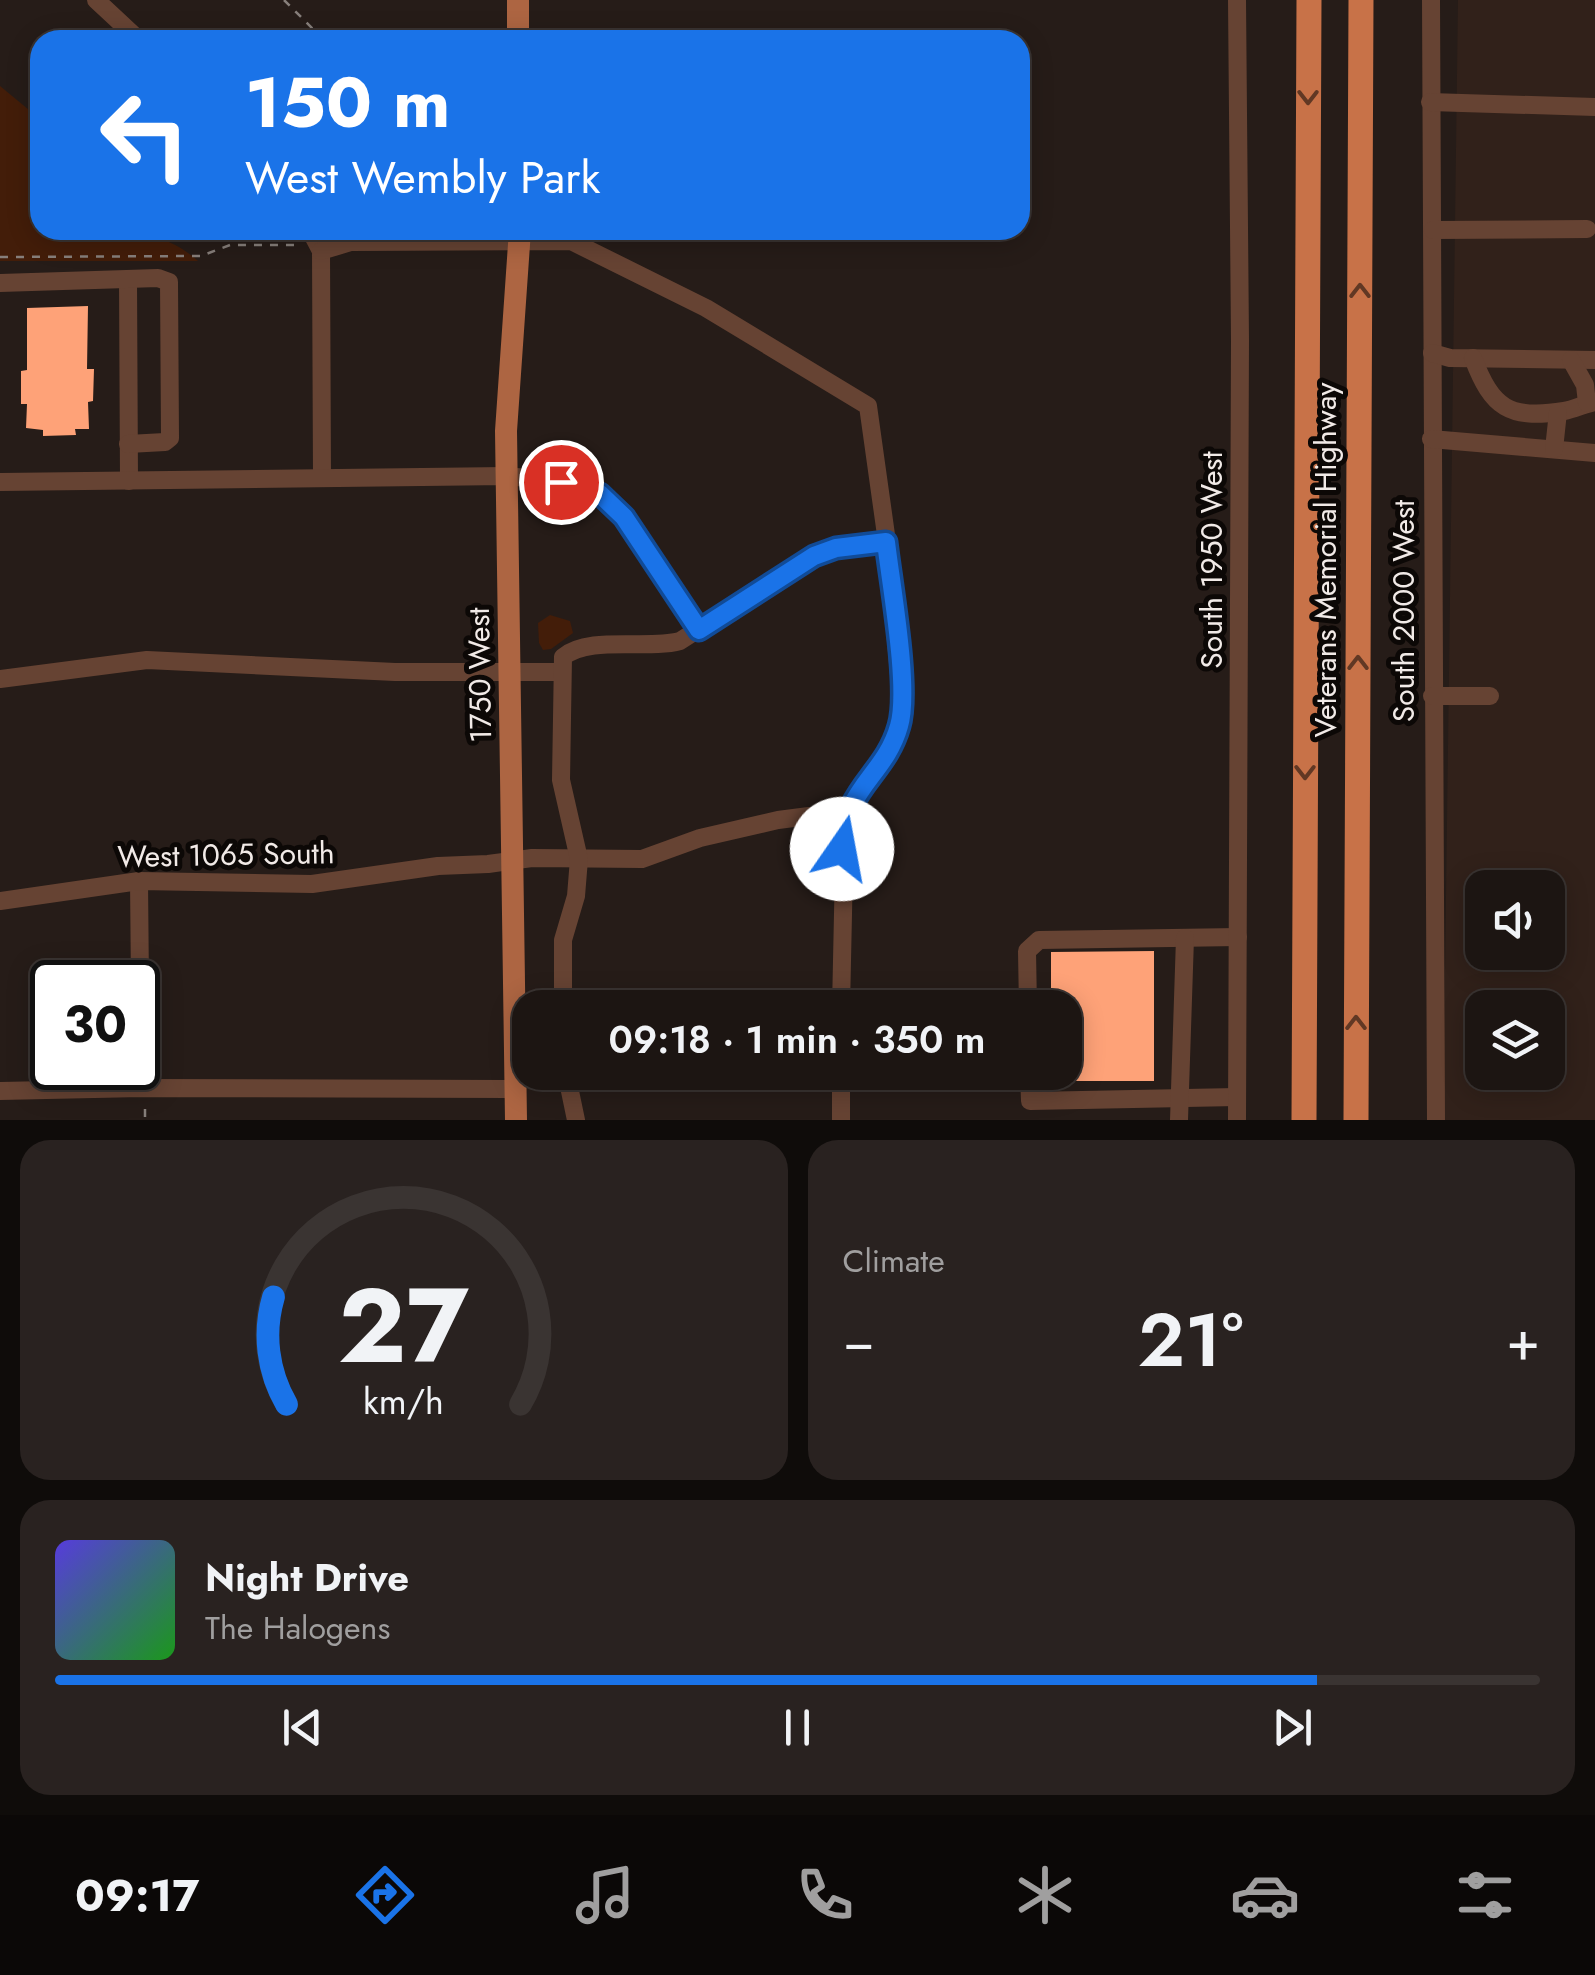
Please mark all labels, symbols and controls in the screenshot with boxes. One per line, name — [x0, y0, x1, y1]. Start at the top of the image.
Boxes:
text: 150 m — [245, 52, 451, 153]
icon: left — [80, 70, 210, 200]
one-way arrow — [1297, 90, 1319, 106]
text: West Wembly Park — [245, 145, 600, 210]
one-way arrow — [1349, 283, 1371, 298]
street label: Veterans Memorial Highway — [1304, 382, 1347, 737]
pin — [519, 440, 604, 525]
street label: South 1950 West — [1190, 451, 1233, 669]
icon: arrive — [534, 455, 589, 510]
street label: South 2000 West — [1382, 499, 1425, 722]
street label: 1750 West — [457, 606, 502, 743]
one-way arrow — [1347, 654, 1369, 670]
one-way arrow — [1294, 766, 1316, 781]
position arrow — [790, 797, 894, 901]
street label: West 1065 South — [117, 831, 335, 878]
map controls — [1465, 870, 1565, 1090]
button: sound — [1465, 870, 1565, 970]
speed limit sign: 30 — [30, 960, 160, 1090]
button: layers — [1465, 990, 1565, 1090]
text: 09:18 · 1 min · 350 m — [609, 1012, 985, 1067]
one-way arrow — [1345, 1014, 1367, 1030]
text: Climate — [843, 1238, 945, 1284]
text: 27 — [338, 1251, 470, 1401]
text: 21° — [1138, 1286, 1243, 1394]
text: − — [843, 1301, 875, 1381]
text: + — [1506, 1301, 1540, 1381]
text: km/h — [363, 1376, 444, 1427]
text: Night Drive — [205, 1550, 409, 1605]
text: The Halogens — [205, 1605, 390, 1651]
icon: previous — [275, 1700, 330, 1755]
icon: pause — [770, 1700, 825, 1755]
icon: next — [1265, 1700, 1320, 1755]
icon: directions — [350, 1860, 420, 1930]
icon: music — [570, 1860, 640, 1930]
icon: phone — [790, 1860, 860, 1930]
icon: climate — [1010, 1860, 1080, 1930]
icon: car — [1230, 1860, 1300, 1930]
icon: filters — [1450, 1860, 1520, 1930]
text: 09:17 — [75, 1863, 199, 1928]

